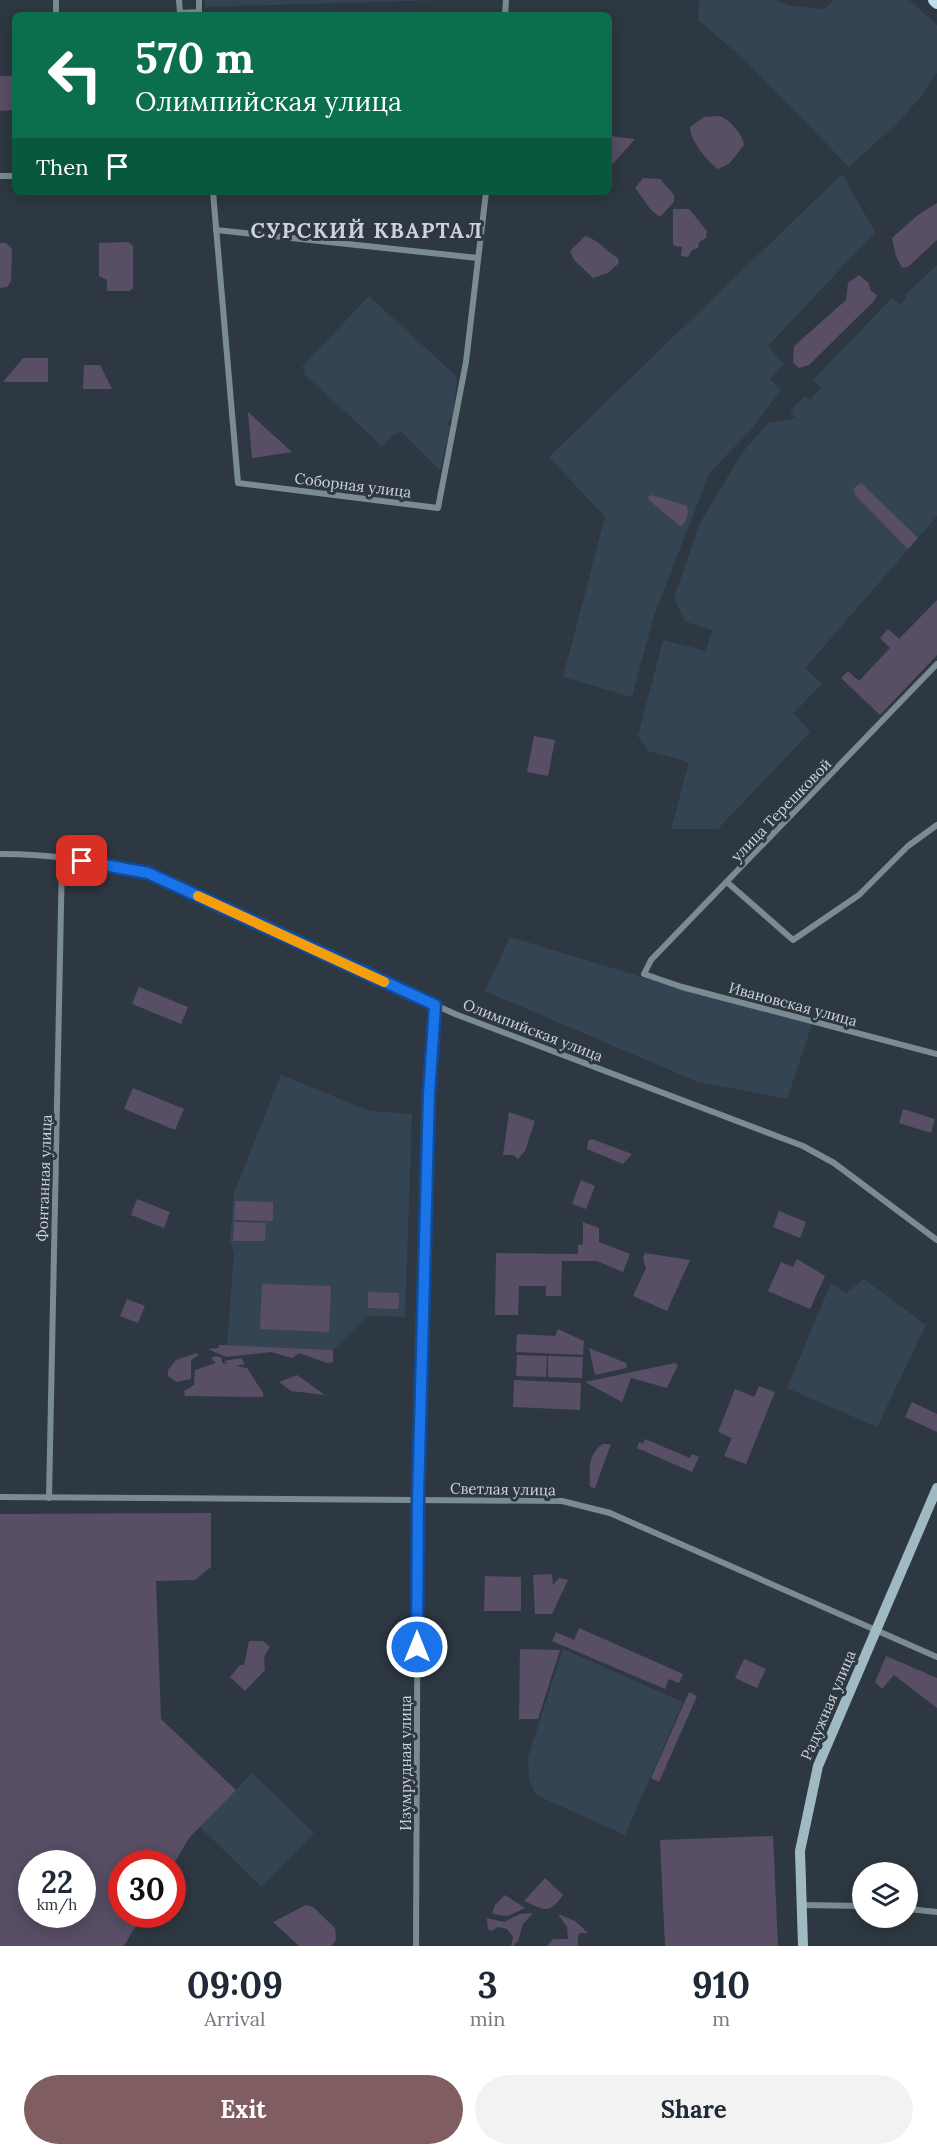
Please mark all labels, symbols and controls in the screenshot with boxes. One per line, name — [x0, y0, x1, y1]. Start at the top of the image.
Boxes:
text: 570 m — [135, 31, 254, 85]
icon: left — [36, 36, 114, 114]
text: Олимпийская улица — [135, 84, 402, 118]
icon: arrive — [101, 150, 134, 183]
text: Then — [36, 153, 89, 181]
district label: СУРСКИЙ КВАРТАЛ — [251, 217, 483, 244]
street label: Соборная улица — [294, 468, 413, 502]
street label: улица Терешковой — [727, 754, 835, 866]
pin — [56, 835, 107, 886]
icon: arrive — [65, 844, 98, 877]
street label: Ивановская улица — [727, 978, 860, 1030]
street label: Олимпийская улица — [460, 995, 606, 1066]
street label: Фонтанная улица — [32, 1114, 56, 1242]
street label: Светлая улица — [450, 1479, 556, 1499]
position arrow — [385, 1615, 449, 1679]
street label: Радужная улица — [796, 1647, 860, 1763]
street label: Изумрудная улица — [396, 1695, 415, 1831]
speed limit sign: 30 — [108, 1850, 186, 1928]
map controls — [852, 1862, 918, 1928]
button: layers — [852, 1862, 918, 1928]
text: 22 — [41, 1863, 73, 1901]
text: km/h — [37, 1895, 77, 1914]
text: 09:09 — [187, 1962, 283, 2008]
text: 3 — [477, 1962, 498, 2008]
text: 910 — [692, 1962, 750, 2008]
text: Arrival — [204, 2006, 265, 2031]
text: min — [470, 2006, 505, 2031]
text: m — [712, 2006, 730, 2031]
button: Exit — [24, 2075, 463, 2144]
button: Share — [475, 2075, 913, 2144]

